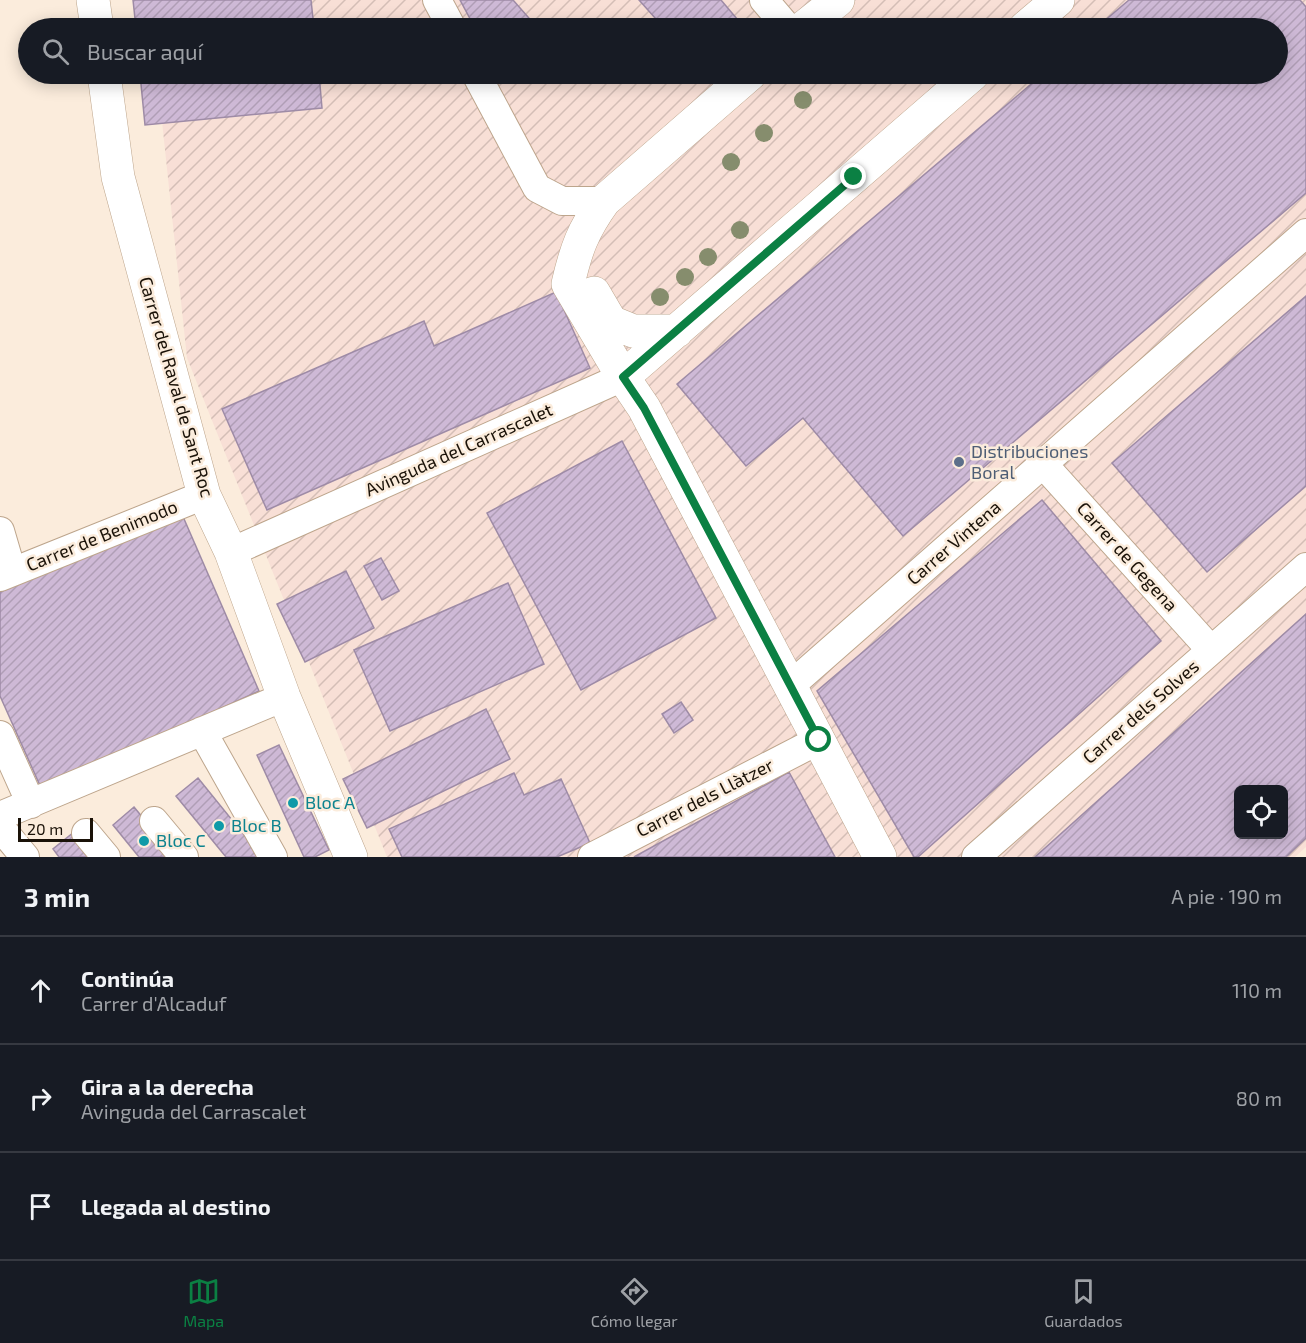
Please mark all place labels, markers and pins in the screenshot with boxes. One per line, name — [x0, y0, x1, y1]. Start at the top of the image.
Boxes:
place label: Distribuciones Boral — [971, 440, 1088, 483]
marker: Distribuciones Boral — [952, 455, 966, 469]
place label: Bloc A — [305, 791, 356, 813]
marker: Bloc A — [286, 796, 300, 810]
place label: Bloc B — [231, 814, 282, 836]
marker: Bloc B — [212, 819, 226, 833]
place label: Bloc C — [156, 829, 206, 851]
marker: Bloc C — [137, 834, 151, 848]

